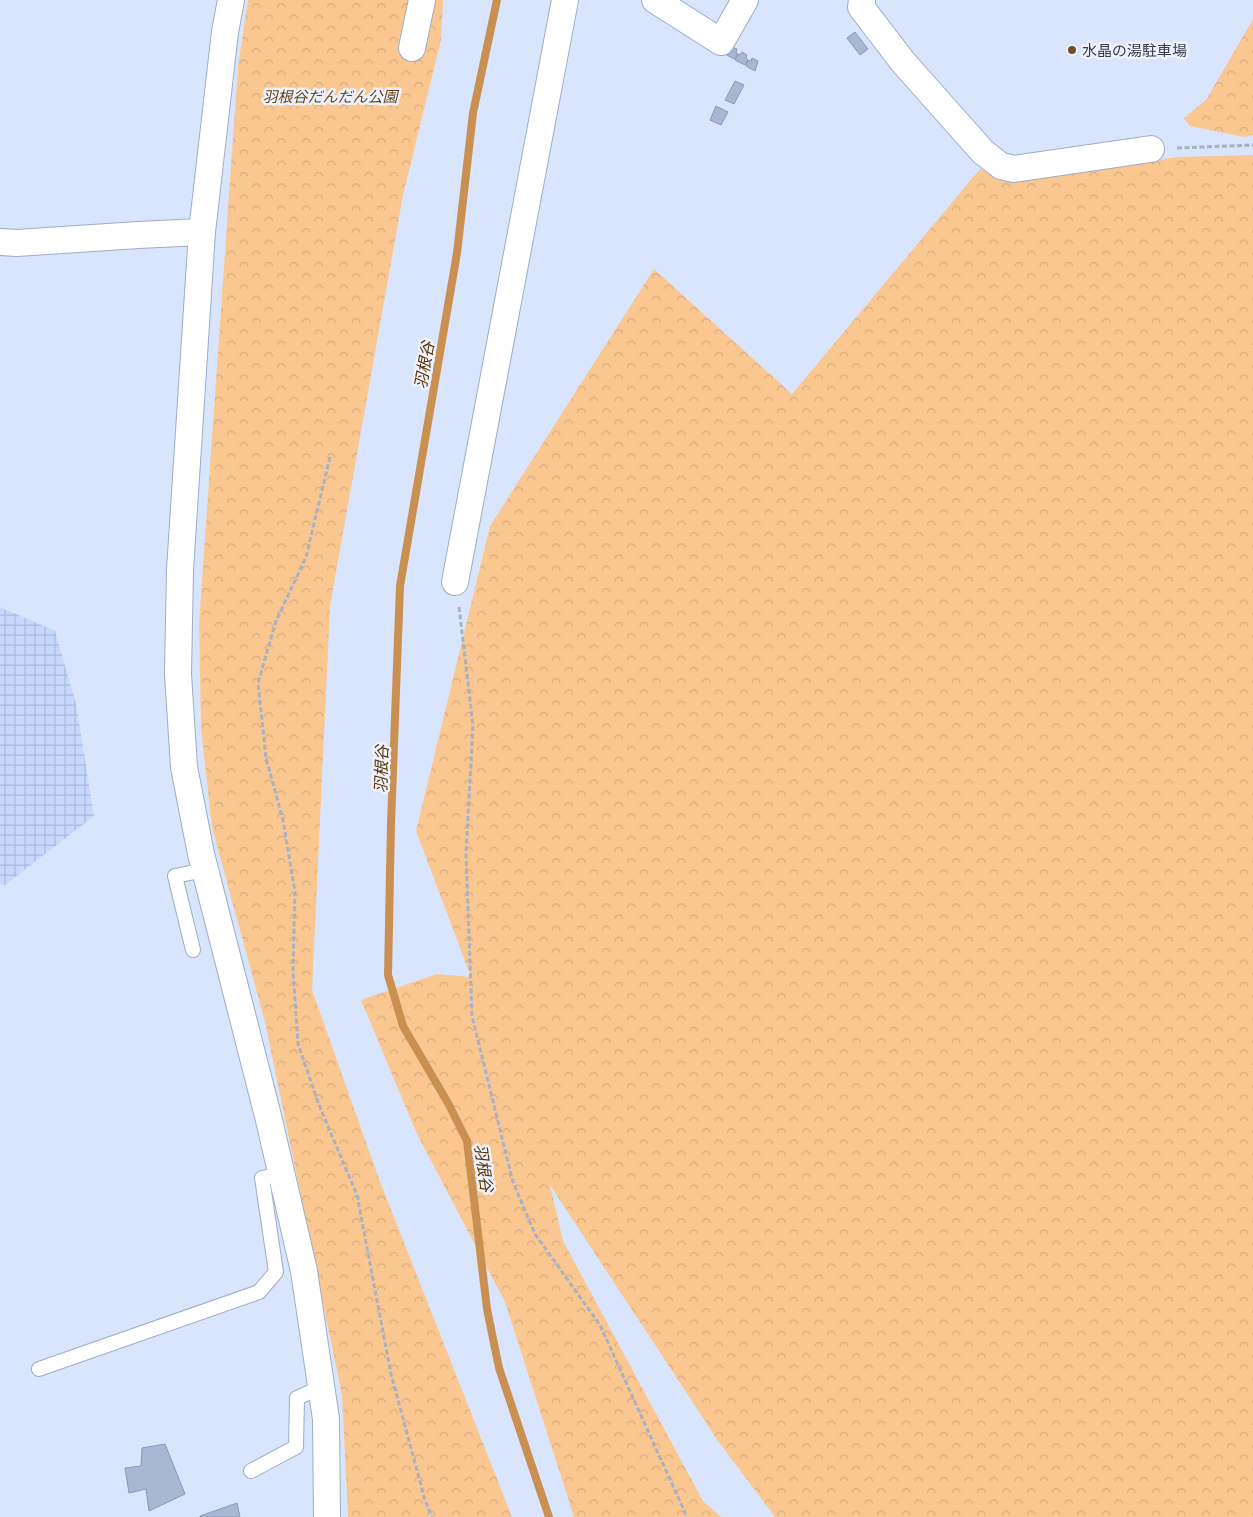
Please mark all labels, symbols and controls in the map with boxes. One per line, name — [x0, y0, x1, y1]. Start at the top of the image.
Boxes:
place label: 水晶の湯駐車場 — [1082, 41, 1187, 60]
marker: 水晶の湯駐車場 — [1066, 44, 1078, 56]
park label: 羽根谷だんだん公園 — [262, 87, 399, 106]
water label: 羽根谷 — [410, 338, 438, 390]
water label: 羽根谷 — [370, 743, 392, 793]
water label: 羽根谷 — [471, 1143, 498, 1195]

